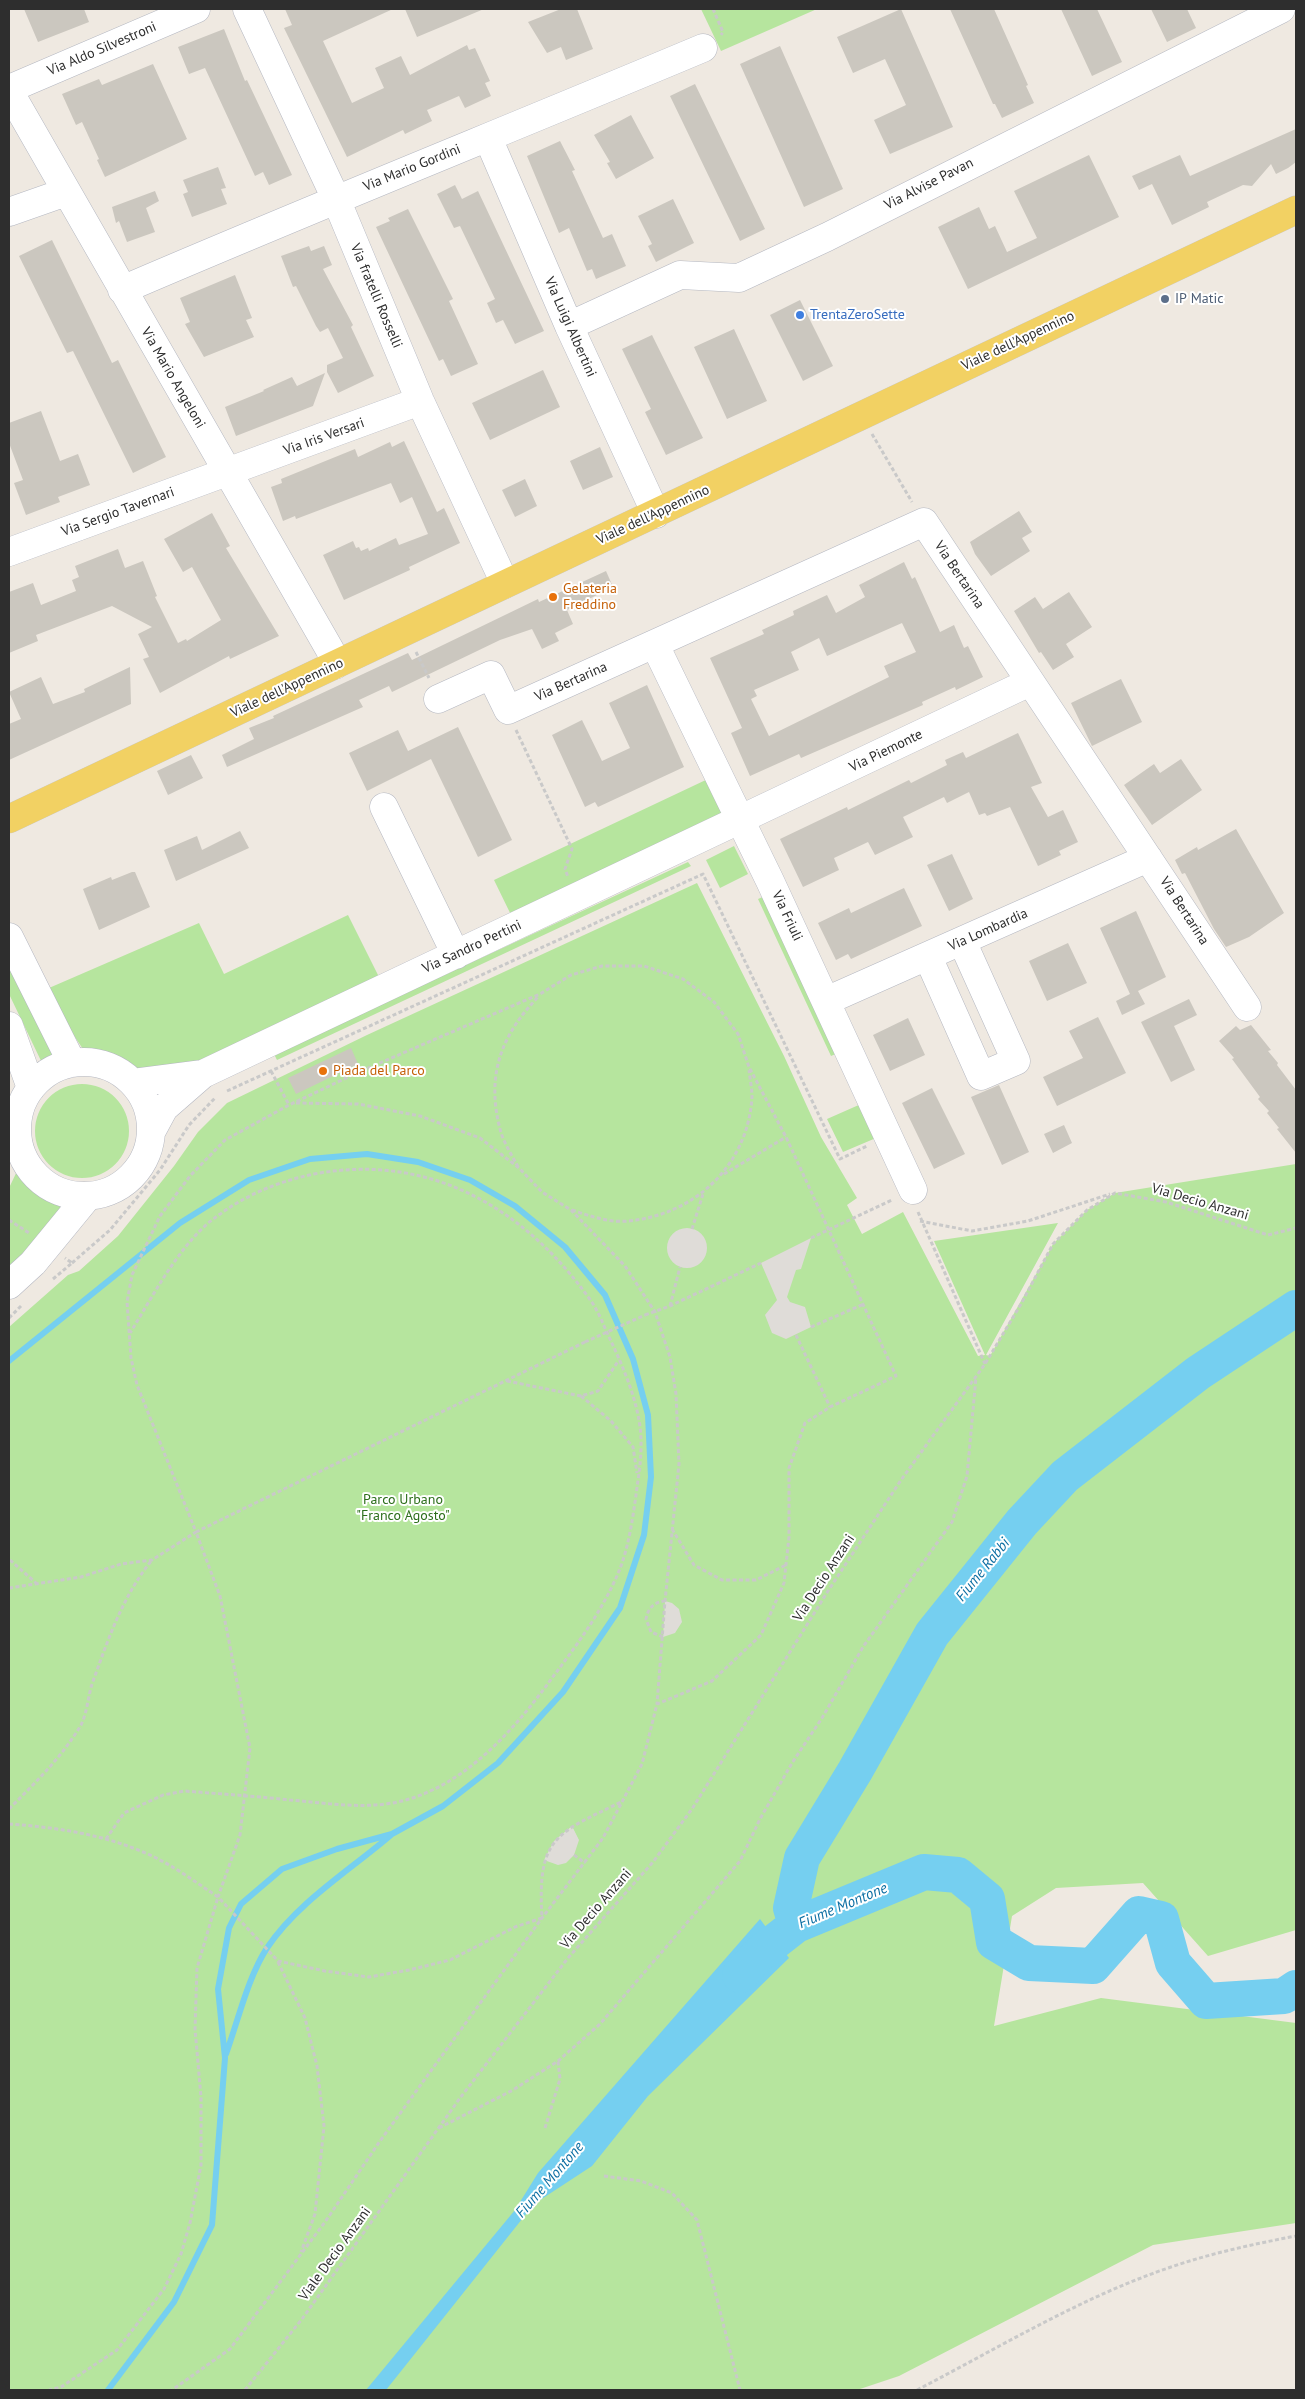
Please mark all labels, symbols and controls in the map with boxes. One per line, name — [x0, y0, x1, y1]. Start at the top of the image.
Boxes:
street label: Via Aldo Silvestroni — [45, 18, 159, 80]
street label: Via Mario Gordini — [361, 141, 463, 195]
street label: Via Alvise Pavan — [882, 154, 976, 214]
street label: Via fratelli Rosselli — [346, 241, 406, 351]
street label: Via Luigi Albertini — [540, 274, 600, 380]
place label: IP Matic — [1175, 291, 1223, 307]
marker: IP Matic — [1159, 293, 1171, 305]
place label: TrentaZeroSette — [810, 307, 905, 323]
street label: Viale dell'Appennino — [959, 308, 1077, 374]
marker: TrentaZeroSette — [794, 309, 806, 321]
street label: Via Mario Angeloni — [137, 325, 209, 431]
street label: Via Iris Versari — [281, 415, 367, 459]
street label: Viale dell'Appennino — [594, 482, 712, 548]
street label: Via Sergio Tavernari — [59, 484, 177, 540]
street label: Via Bertarina — [930, 538, 988, 612]
place label: Gelateria Freddino — [563, 581, 617, 614]
marker: Gelateria Freddino — [547, 591, 559, 603]
street label: Viale dell'Appennino — [228, 655, 346, 721]
street label: Via Bertarina — [532, 659, 610, 705]
street label: Via Piemonte — [847, 726, 925, 776]
street label: Via Bertarina — [1156, 874, 1212, 948]
street label: Via Friuli — [768, 888, 806, 944]
street label: Via Lombardia — [946, 905, 1030, 955]
street label: Via Sandro Pertini — [420, 917, 524, 977]
place label: Piada del Parco — [333, 1063, 425, 1079]
marker: Piada del Parco — [317, 1065, 329, 1077]
street label: Via Decio Anzani — [1149, 1180, 1251, 1224]
park label: Parco Urbano "Franco Agosto" — [356, 1492, 450, 1524]
street label: Via Decio Anzani — [790, 1531, 858, 1625]
water label: Fiume Rabbi — [952, 1535, 1014, 1605]
street label: Via Decio Anzani — [557, 1866, 635, 1952]
water label: Fiume Montone — [796, 1879, 890, 1933]
water label: Fiume Montone — [512, 2138, 588, 2222]
street label: Viale Decio Anzani — [295, 2204, 375, 2304]

